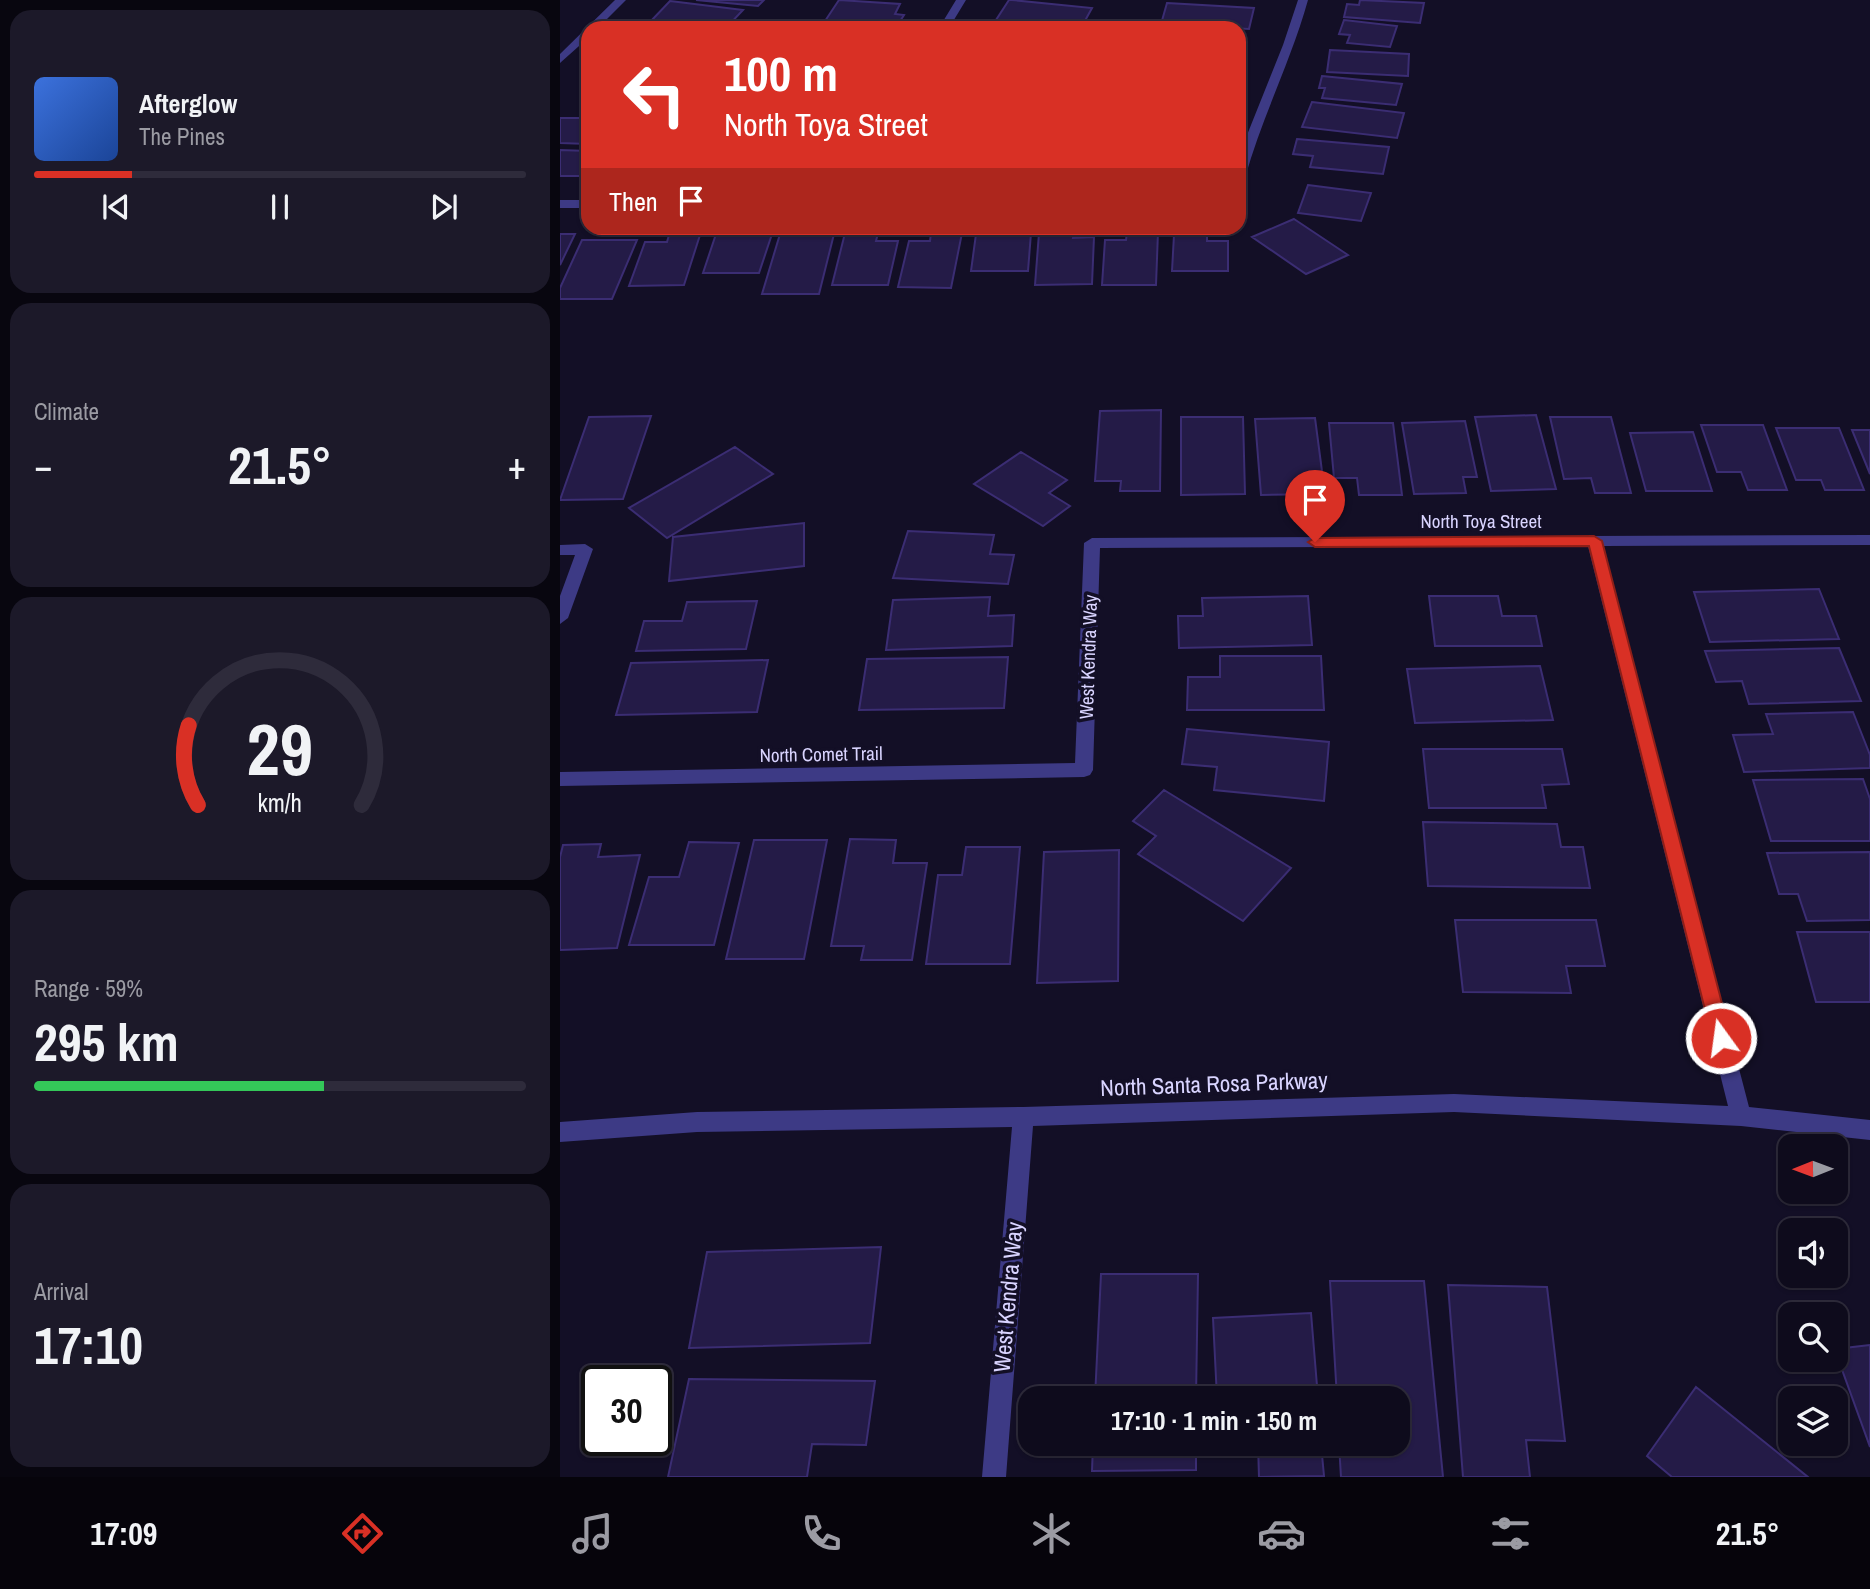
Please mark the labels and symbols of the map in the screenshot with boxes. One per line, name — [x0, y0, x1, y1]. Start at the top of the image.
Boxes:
pin — [1285, 470, 1345, 542]
street label: North Toya Street — [1421, 508, 1542, 534]
street label: West Kendra Way — [1073, 594, 1103, 720]
street label: North Comet Trail — [759, 740, 883, 768]
position arrow — [1684, 1001, 1758, 1075]
street label: North Santa Rosa Parkway — [1100, 1064, 1329, 1103]
north arrow — [1778, 1134, 1848, 1204]
street label: West Kendra Way — [985, 1220, 1030, 1374]
speed limit sign: 30 — [581, 1365, 672, 1456]

